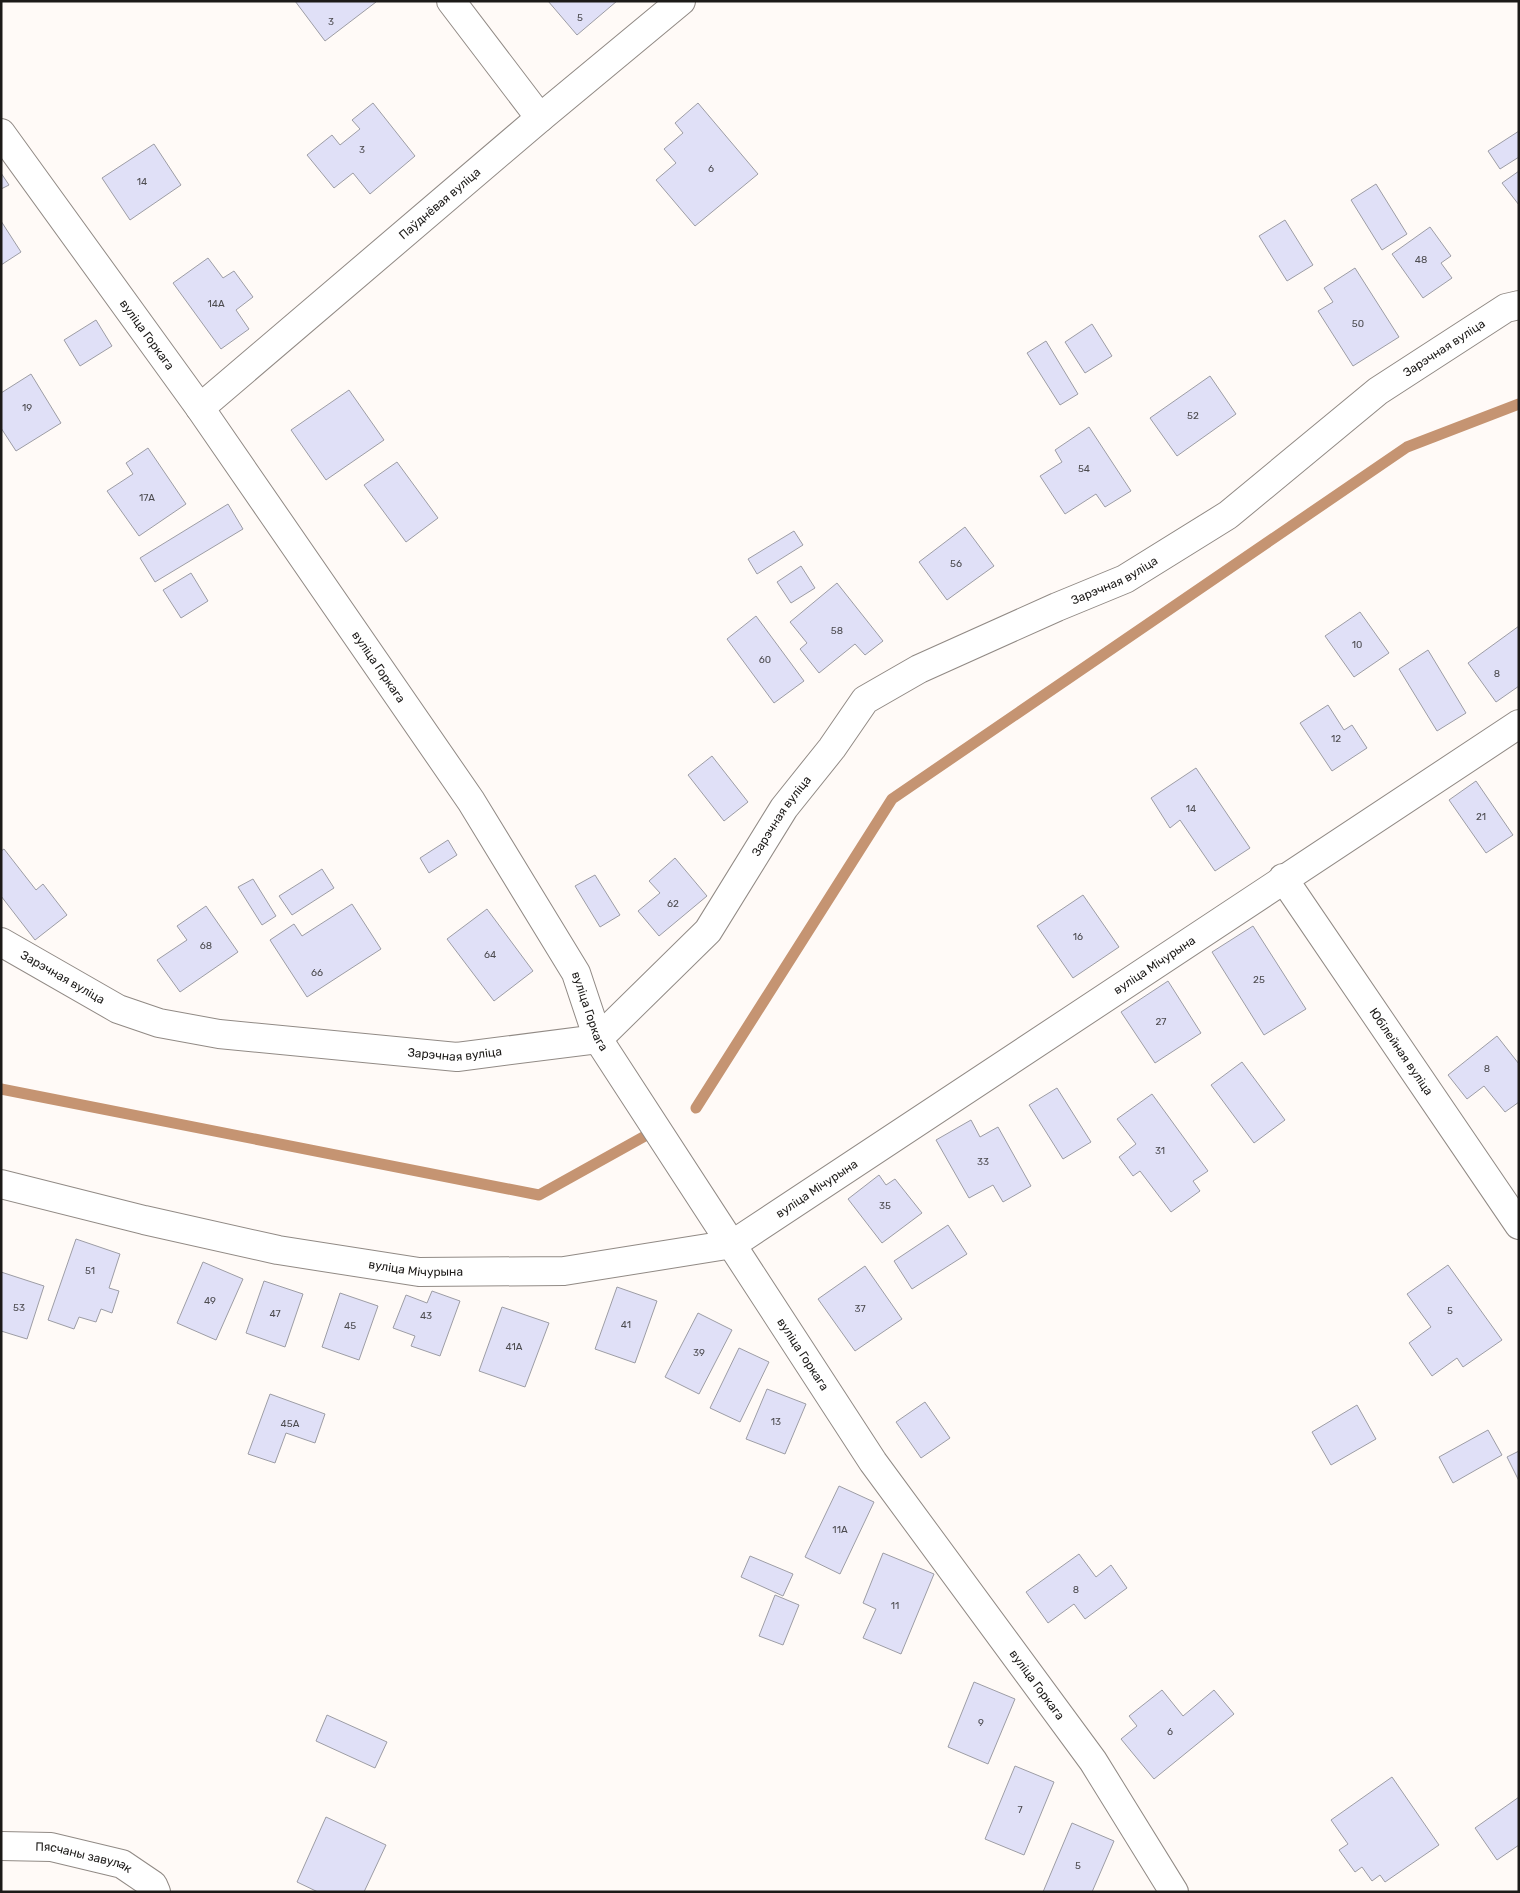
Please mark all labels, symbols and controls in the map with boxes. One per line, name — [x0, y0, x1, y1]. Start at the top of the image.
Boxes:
house number: 5 — [577, 12, 583, 24]
house number: 3 — [328, 16, 334, 28]
house number: 3 — [359, 144, 365, 156]
house number: 6 — [708, 163, 714, 175]
street label: Паўднёвая вуліца — [396, 165, 483, 242]
house number: 14 — [137, 176, 147, 188]
house number: 48 — [1415, 254, 1427, 266]
street label: вуліца Горкага — [117, 297, 177, 373]
house number: 14А — [207, 298, 225, 310]
street label: Зарэчная вуліца — [1401, 316, 1488, 380]
house number: 50 — [1352, 318, 1364, 330]
house number: 19 — [22, 402, 32, 414]
house number: 52 — [1187, 410, 1199, 422]
house number: 54 — [1078, 463, 1090, 475]
house number: 17А — [139, 492, 155, 504]
street label: Зарэчная вуліца — [1069, 553, 1160, 607]
house number: 56 — [950, 558, 962, 570]
house number: 58 — [831, 625, 843, 637]
street label: вуліца Горкага — [349, 629, 408, 705]
house number: 10 — [1352, 639, 1362, 651]
house number: 60 — [759, 654, 771, 666]
house number: 8 — [1494, 668, 1500, 680]
house number: 12 — [1331, 733, 1341, 745]
street label: Зарэчная вуліца — [749, 773, 814, 859]
house number: 14 — [1186, 803, 1196, 815]
house number: 21 — [1476, 811, 1486, 823]
house number: 62 — [667, 898, 679, 910]
house number: 16 — [1073, 931, 1083, 943]
street label: вуліца Мічурына — [1111, 933, 1198, 997]
house number: 68 — [200, 940, 212, 952]
street label: Зарэчная вуліца — [18, 948, 107, 1007]
house number: 64 — [484, 949, 496, 961]
house number: 66 — [311, 967, 323, 979]
street label: вуліца Горкага — [569, 970, 611, 1054]
house number: 25 — [1253, 974, 1265, 986]
street label: Юбілейная вуліца — [1366, 1005, 1436, 1098]
house number: 27 — [1156, 1016, 1167, 1028]
street label: Зарэчная вуліца — [407, 1044, 503, 1064]
house number: 8 — [1484, 1063, 1490, 1075]
house number: 31 — [1155, 1145, 1165, 1157]
house number: 33 — [977, 1156, 989, 1168]
street label: вуліца Мічурына — [773, 1157, 860, 1221]
house number: 35 — [879, 1200, 891, 1212]
street label: вуліца Мічурына — [368, 1257, 463, 1279]
house number: 51 — [85, 1265, 95, 1277]
house number: 49 — [204, 1295, 216, 1307]
house number: 53 — [13, 1302, 25, 1314]
house number: 37 — [854, 1303, 866, 1315]
house number: 5 — [1447, 1305, 1453, 1317]
house number: 47 — [269, 1308, 281, 1320]
house number: 43 — [420, 1310, 432, 1322]
street label: вуліца Горкага — [774, 1315, 832, 1393]
house number: 41 — [621, 1319, 631, 1331]
house number: 45 — [344, 1320, 356, 1332]
house number: 41А — [506, 1341, 523, 1353]
house number: 39 — [693, 1347, 705, 1359]
house number: 13 — [771, 1416, 781, 1428]
house number: 45А — [281, 1418, 300, 1430]
house number: 11А — [832, 1524, 848, 1536]
house number: 8 — [1073, 1584, 1079, 1596]
house number: 11 — [891, 1600, 899, 1612]
street label: вуліца Горкага — [1007, 1647, 1067, 1723]
house number: 9 — [978, 1717, 984, 1729]
house number: 6 — [1167, 1726, 1173, 1738]
house number: 7 — [1017, 1804, 1023, 1816]
street label: Пясчаны завулак — [35, 1840, 135, 1876]
house number: 5 — [1075, 1860, 1081, 1872]

